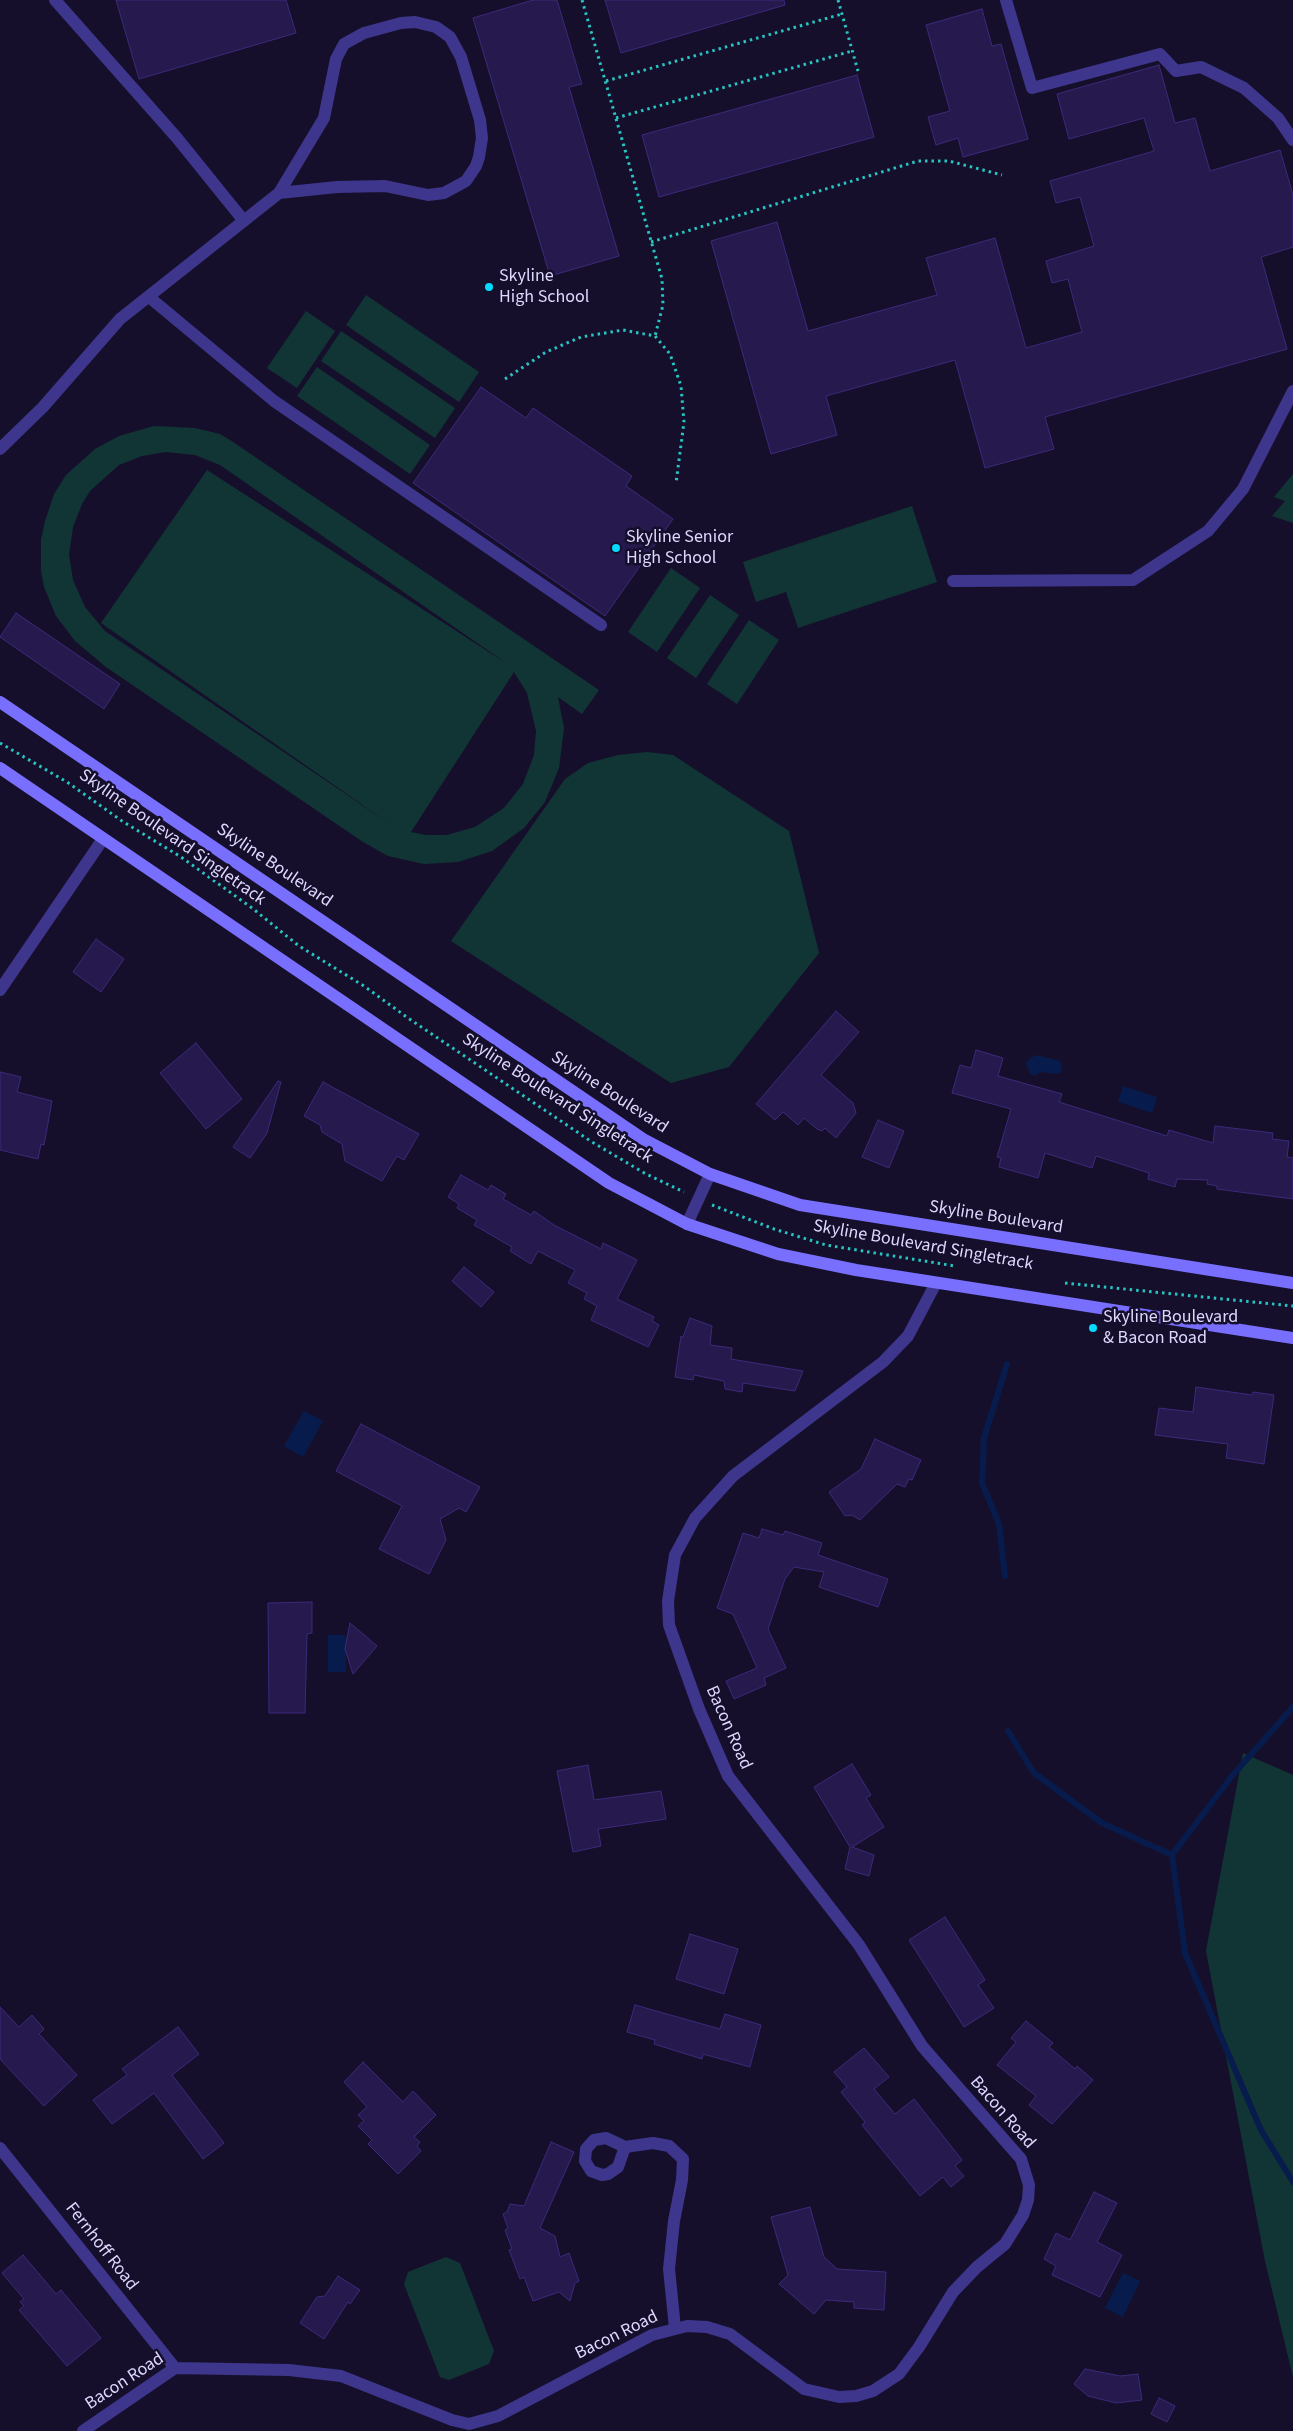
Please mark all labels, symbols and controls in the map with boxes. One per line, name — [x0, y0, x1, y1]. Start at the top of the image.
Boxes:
place label: Skyline High School — [499, 266, 589, 308]
marker: Skyline High School — [483, 281, 495, 293]
place label: Skyline Senior High School — [626, 527, 733, 570]
marker: Skyline Senior High School — [610, 542, 622, 554]
street label: Skyline Boulevard Singletrack — [74, 765, 270, 911]
street label: Skyline Boulevard — [212, 819, 336, 913]
street label: Skyline Boulevard Singletrack — [458, 1029, 656, 1169]
street label: Skyline Boulevard — [546, 1047, 672, 1139]
street label: Skyline Boulevard — [928, 1197, 1064, 1239]
street label: Skyline Boulevard Singletrack — [811, 1216, 1035, 1276]
place label: Skyline Boulevard & Bacon Road — [1103, 1307, 1238, 1350]
marker: Skyline Boulevard & Bacon Road — [1087, 1322, 1099, 1334]
street label: Bacon Road — [700, 1683, 756, 1773]
street label: Bacon Road — [965, 2072, 1039, 2154]
street label: Fernhoff Road — [60, 2199, 142, 2295]
street label: Bacon Road — [572, 2307, 662, 2365]
street label: Bacon Road — [82, 2349, 168, 2415]

